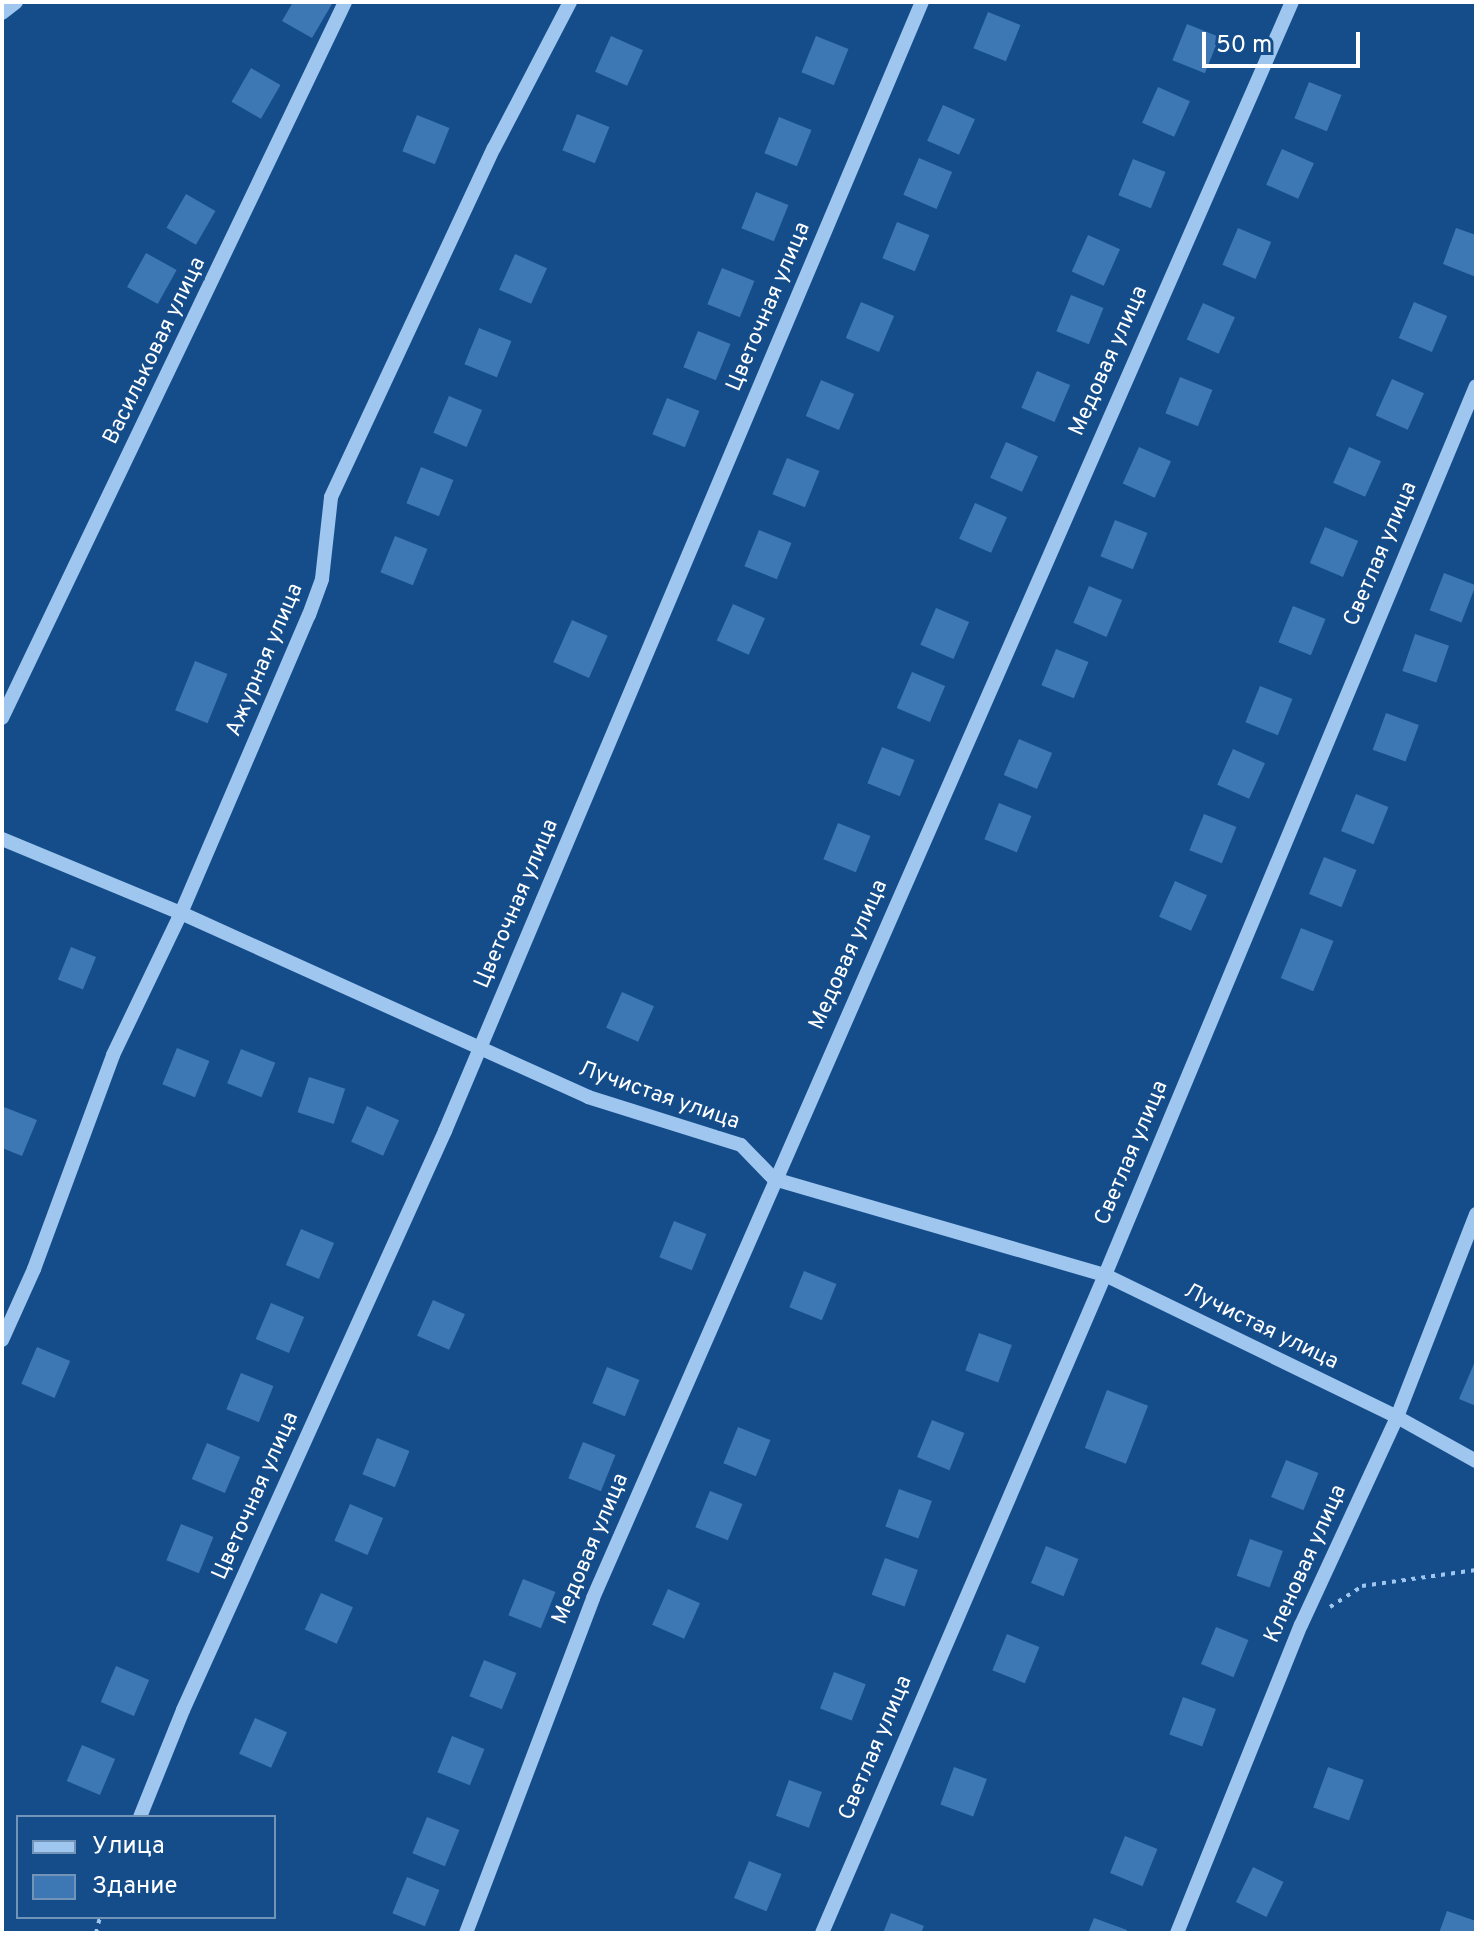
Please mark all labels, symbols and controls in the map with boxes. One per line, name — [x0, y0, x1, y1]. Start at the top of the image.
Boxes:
scale bar — [1206, 16, 1364, 66]
text: 50 m — [1216, 31, 1272, 61]
street label: Цветочная улица — [721, 218, 817, 396]
street label: Васильковая улица — [98, 253, 212, 449]
street label: Медовая улица — [1064, 282, 1154, 440]
street label: Светлая улица — [1339, 478, 1423, 630]
street label: Ажурная улица — [221, 579, 309, 741]
street label: Цветочная улица — [469, 815, 565, 993]
street label: Медовая улица — [804, 876, 894, 1034]
street label: Лучистая улица — [575, 1056, 743, 1136]
street label: Светлая улица — [1090, 1077, 1174, 1229]
street label: Лучистая улица — [1179, 1278, 1343, 1376]
street label: Цветочная улица — [207, 1408, 305, 1584]
street label: Медовая улица — [547, 1469, 635, 1629]
street label: Кленовая улица — [1259, 1481, 1353, 1647]
street label: Светлая улица — [834, 1672, 918, 1824]
legend — [16, 1815, 276, 1919]
text: Улица — [92, 1832, 165, 1862]
text: Здание — [92, 1872, 178, 1902]

